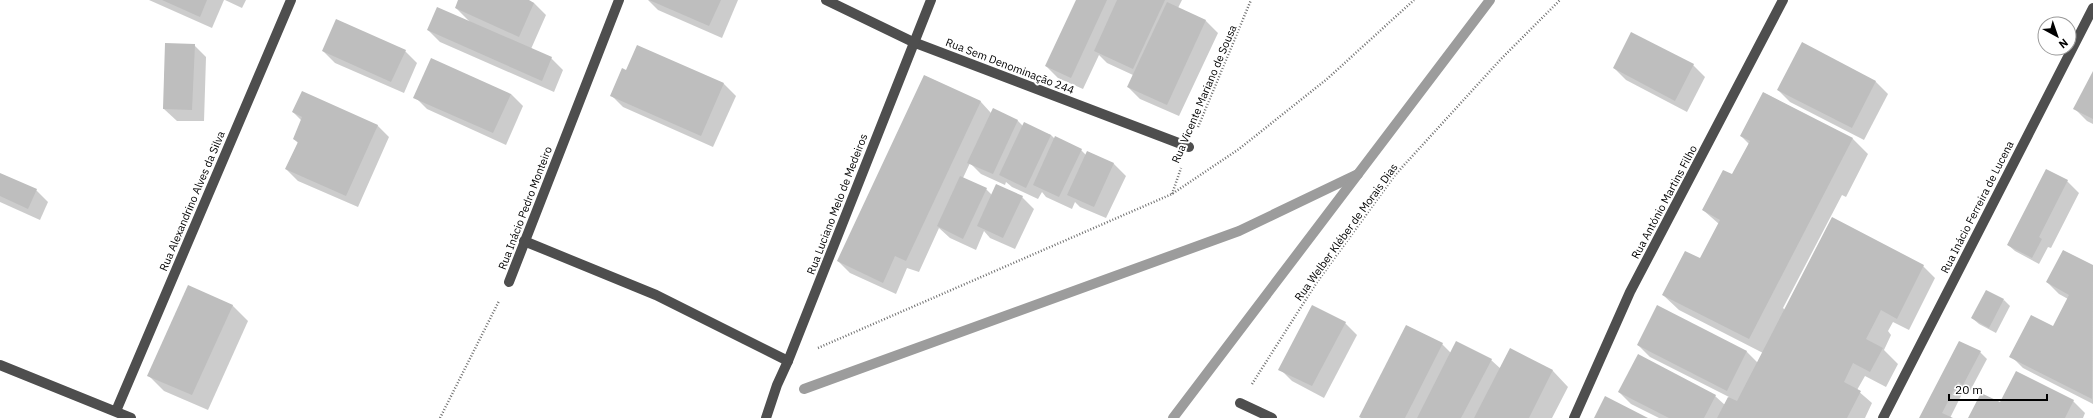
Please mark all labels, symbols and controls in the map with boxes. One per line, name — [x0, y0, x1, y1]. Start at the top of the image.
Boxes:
north arrow — [2037, 16, 2077, 56]
street label: Rua Vicente Mariano de Sousa — [1168, 23, 1240, 165]
street label: Rua Sem Denominação 244 — [944, 35, 1077, 97]
text: N — [2056, 36, 2071, 52]
street label: Rua Alexandrino Alves da Silva — [156, 129, 228, 273]
street label: Rua Luciano Melo de Medeiros — [804, 131, 870, 277]
street label: Rua Inácio Ferreira de Lucena — [1937, 138, 2017, 276]
street label: Rua António Martins Filho — [1628, 143, 1700, 261]
street label: Rua Inácio Pedro Monteiro — [495, 144, 555, 272]
street label: Rua Welber Kléber de Morais Dias — [1291, 161, 1401, 303]
scale bar — [1949, 376, 2047, 402]
text: 20 m — [1955, 382, 1983, 397]

